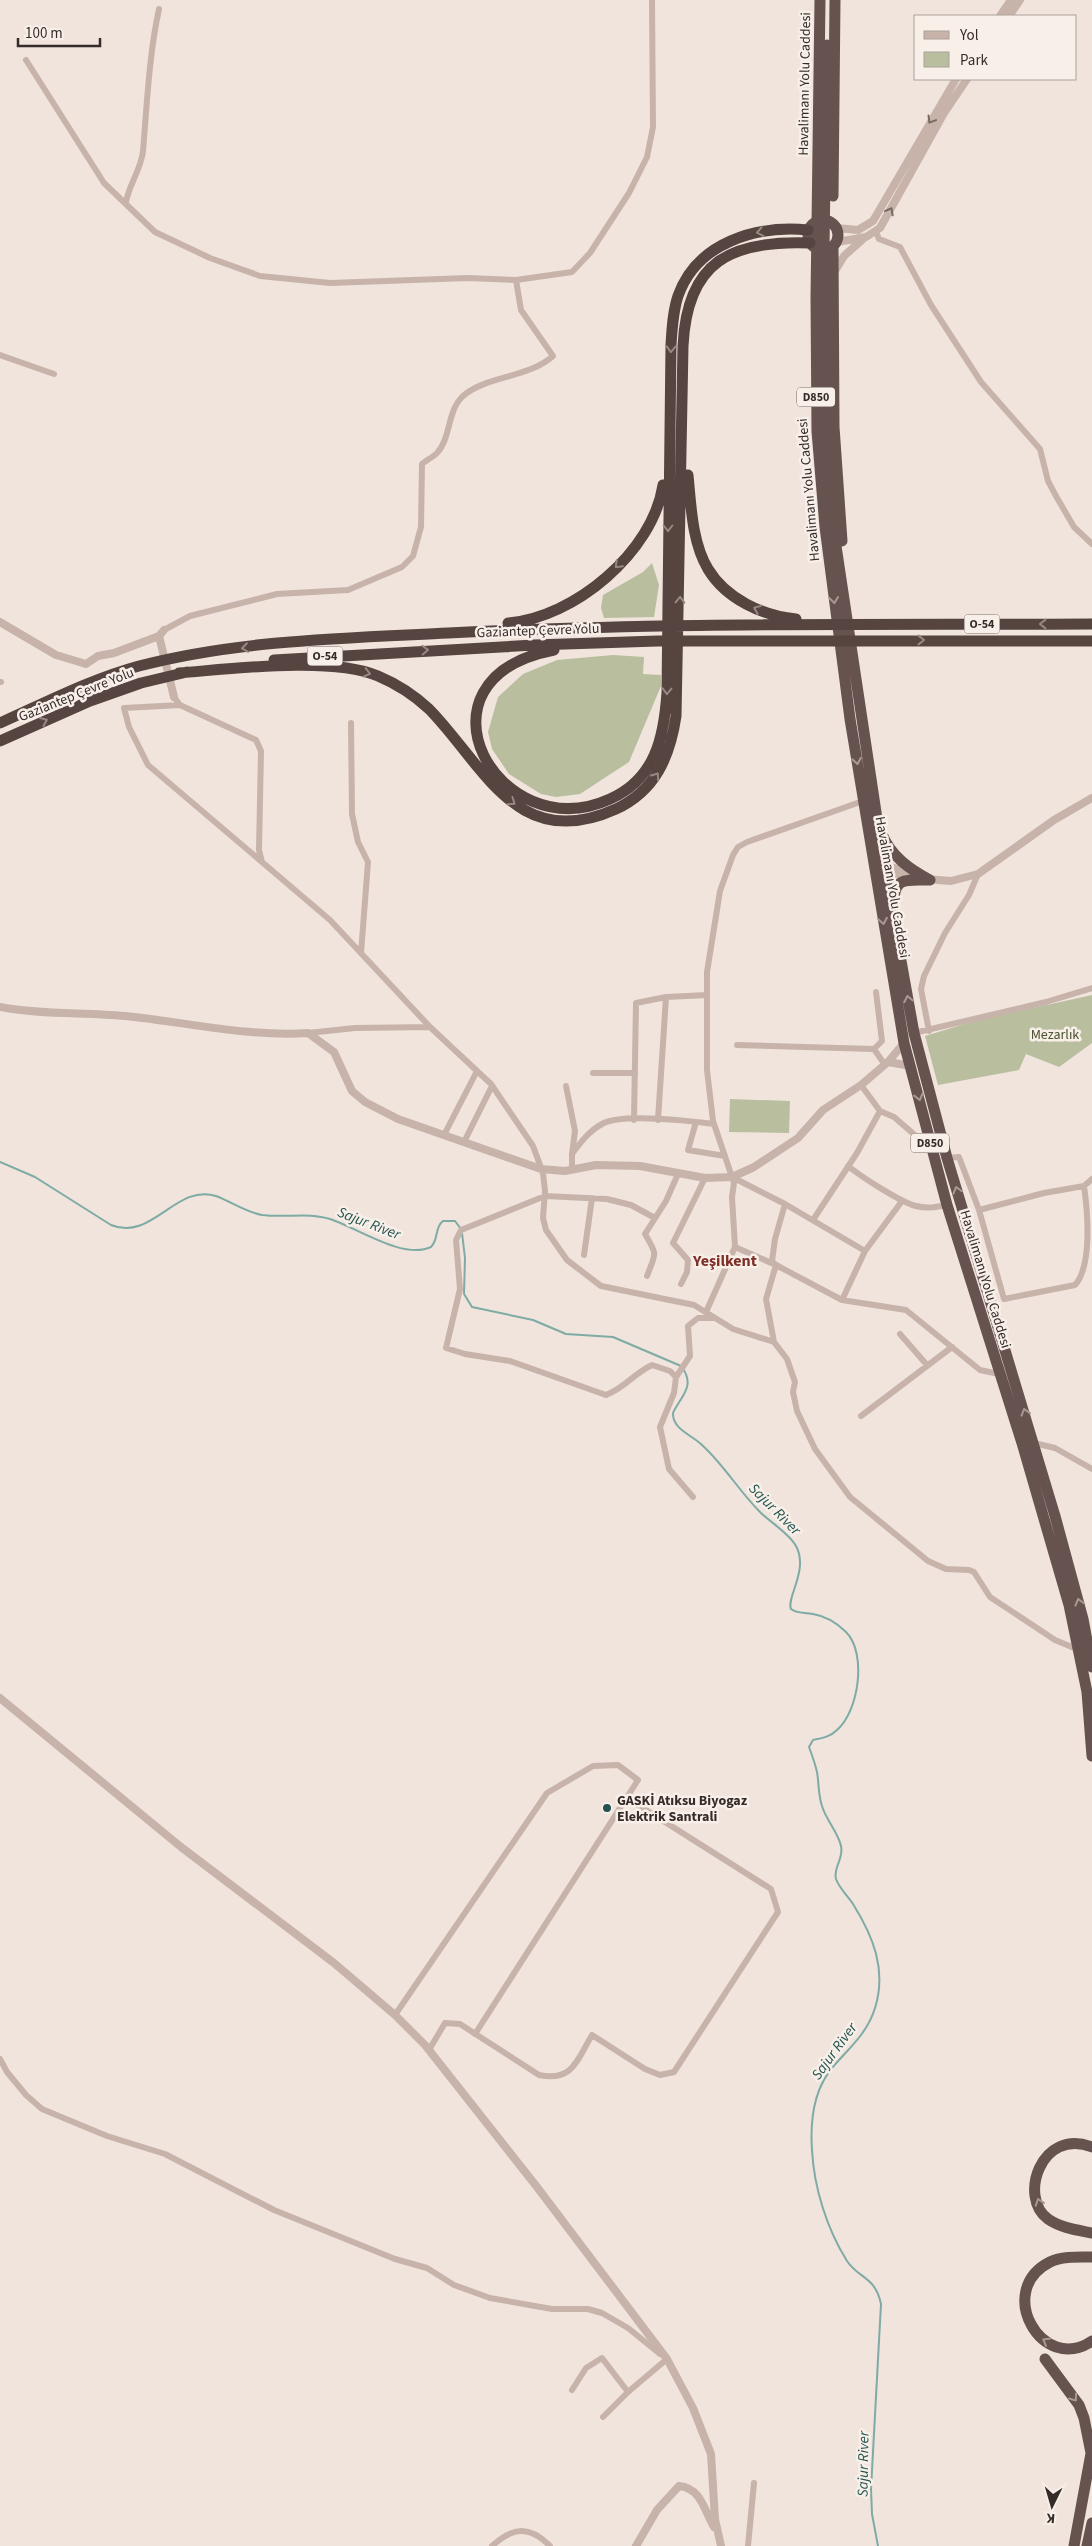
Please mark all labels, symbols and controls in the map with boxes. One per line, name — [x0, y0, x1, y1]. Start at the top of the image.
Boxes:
street label: Havalimanı Yolu Caddesi — [794, 12, 816, 156]
scale bar — [18, 15, 100, 47]
legend — [914, 15, 1077, 80]
text: 100 m — [25, 23, 63, 44]
text: Yol — [959, 25, 979, 46]
text: Park — [960, 50, 989, 71]
one-way arrow — [927, 115, 937, 124]
one-way arrow — [883, 207, 893, 216]
one-way arrow — [756, 226, 764, 237]
one-way arrow — [665, 345, 676, 353]
road number: D850 — [797, 388, 835, 407]
street label: Havalimanı Yolu Caddesi — [793, 418, 825, 562]
one-way arrow — [663, 525, 673, 533]
one-way arrow — [614, 560, 623, 569]
one-way arrow — [674, 596, 685, 604]
one-way arrow — [828, 596, 839, 604]
one-way arrow — [753, 605, 762, 615]
road number: O-54 — [964, 614, 1000, 634]
street label: Gaziantep Çevre Yolu — [476, 619, 600, 643]
one-way arrow — [1039, 619, 1047, 629]
one-way arrow — [917, 635, 925, 645]
one-way arrow — [240, 642, 249, 652]
one-way arrow — [421, 645, 429, 656]
road number: O-54 — [308, 646, 342, 666]
street label: Gaziantep Çevre Yolu — [16, 663, 137, 727]
one-way arrow — [363, 667, 372, 678]
one-way arrow — [661, 687, 672, 695]
one-way arrow — [40, 717, 48, 727]
one-way arrow — [851, 756, 861, 765]
one-way arrow — [650, 772, 659, 782]
one-way arrow — [506, 796, 515, 806]
street label: Havalimanı Yolu Caddesi — [870, 815, 914, 960]
one-way arrow — [877, 917, 887, 926]
one-way arrow — [903, 994, 913, 1003]
park label: Mezarlık — [1031, 1025, 1079, 1045]
one-way arrow — [913, 1093, 924, 1102]
road number: D850 — [911, 1134, 949, 1152]
one-way arrow — [952, 1186, 962, 1194]
water label: Sajur River — [334, 1202, 404, 1245]
street label: Havalimanı Yolu Caddesi — [954, 1208, 1016, 1351]
district label: Yeşilkent — [692, 1250, 757, 1272]
one-way arrow — [1020, 1409, 1030, 1417]
water label: Sajur River — [744, 1479, 806, 1541]
one-way arrow — [1074, 1599, 1084, 1607]
place label: GASKİ Atıksu Biyogaz Elektrik Santrali — [617, 1791, 748, 1827]
marker: GASKİ Atıksu Biyogaz Elektrik Santrali — [601, 1802, 613, 1814]
water label: Sajur River — [806, 2018, 863, 2084]
one-way arrow — [1034, 2198, 1044, 2207]
one-way arrow — [1043, 2337, 1052, 2347]
one-way arrow — [1068, 2392, 1077, 2402]
water label: Sajur River — [852, 2430, 875, 2497]
north arrow — [1027, 2481, 1077, 2531]
text: K — [1045, 2508, 1056, 2528]

